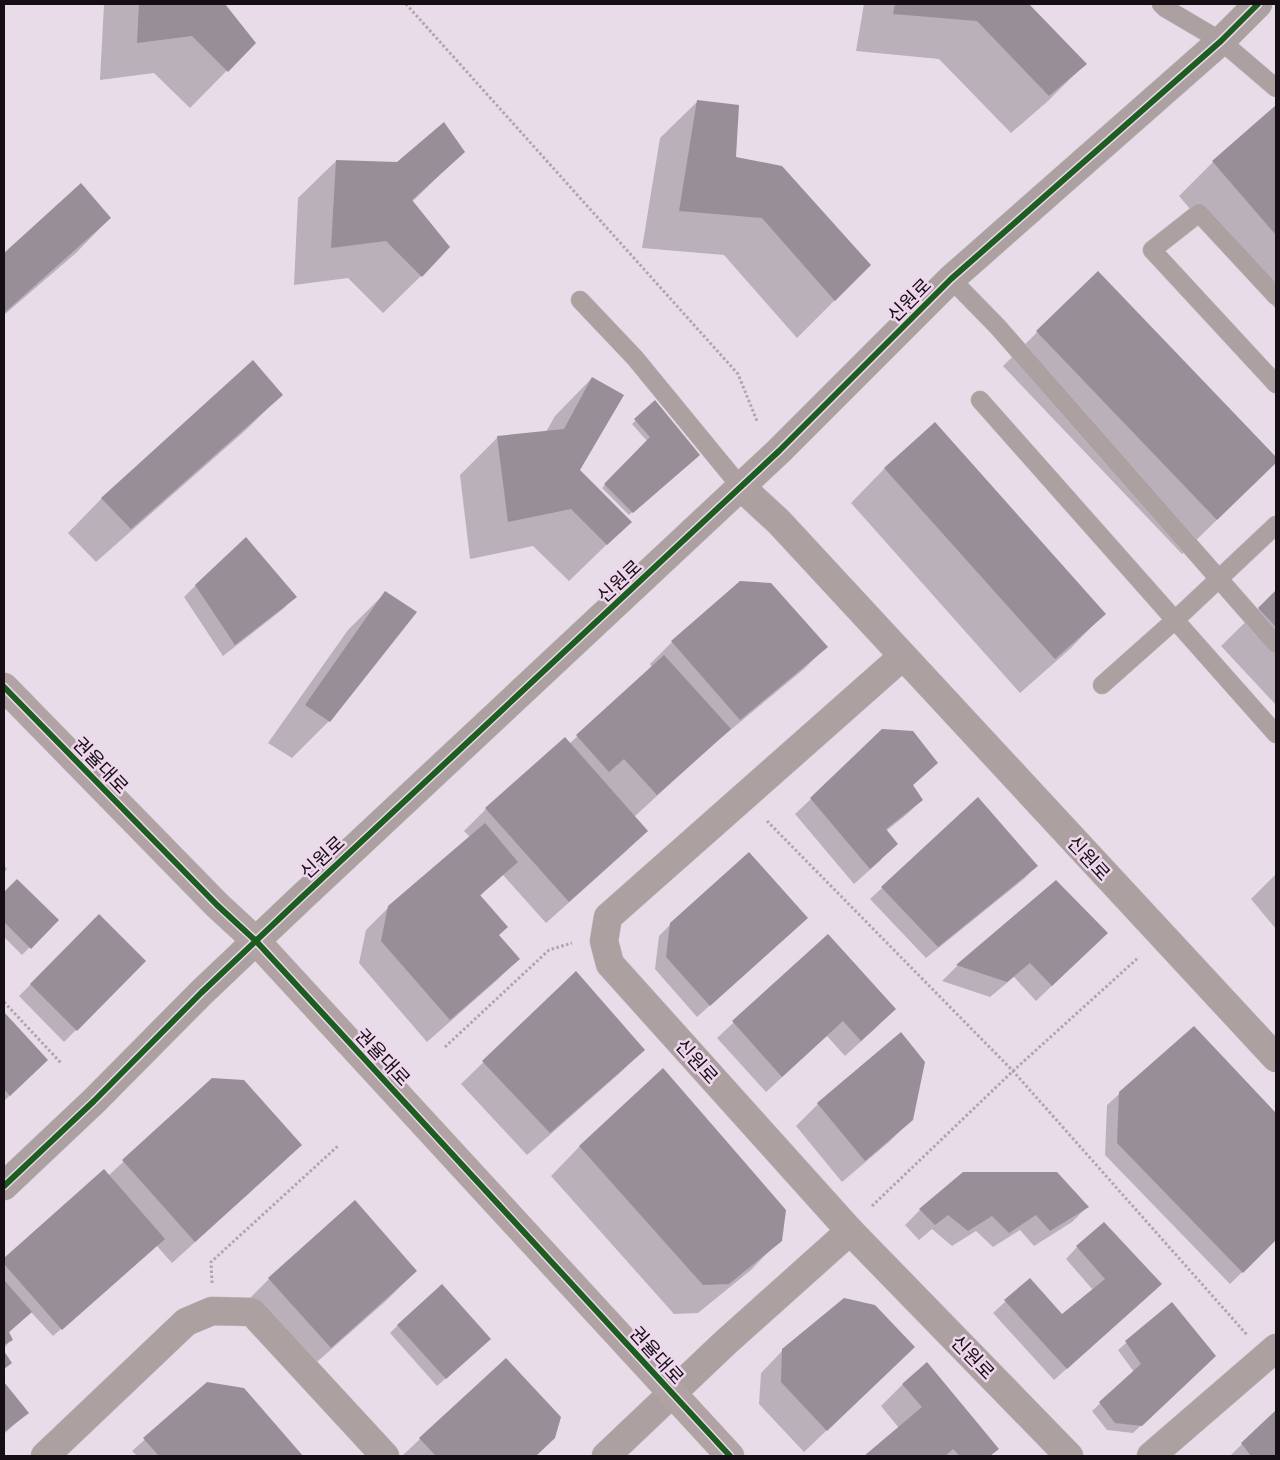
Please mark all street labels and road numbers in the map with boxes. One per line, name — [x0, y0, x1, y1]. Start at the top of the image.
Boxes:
street label: 신원로 — [884, 275, 935, 326]
street label: 신원로 — [594, 557, 646, 607]
street label: 권율대로 — [69, 734, 132, 798]
street label: 신원로 — [297, 833, 349, 883]
street label: 신원로 — [1063, 833, 1113, 885]
street label: 권율대로 — [351, 1025, 413, 1090]
street label: 신원로 — [671, 1035, 721, 1088]
street label: 권율대로 — [625, 1323, 687, 1388]
street label: 신원로 — [947, 1332, 998, 1384]

